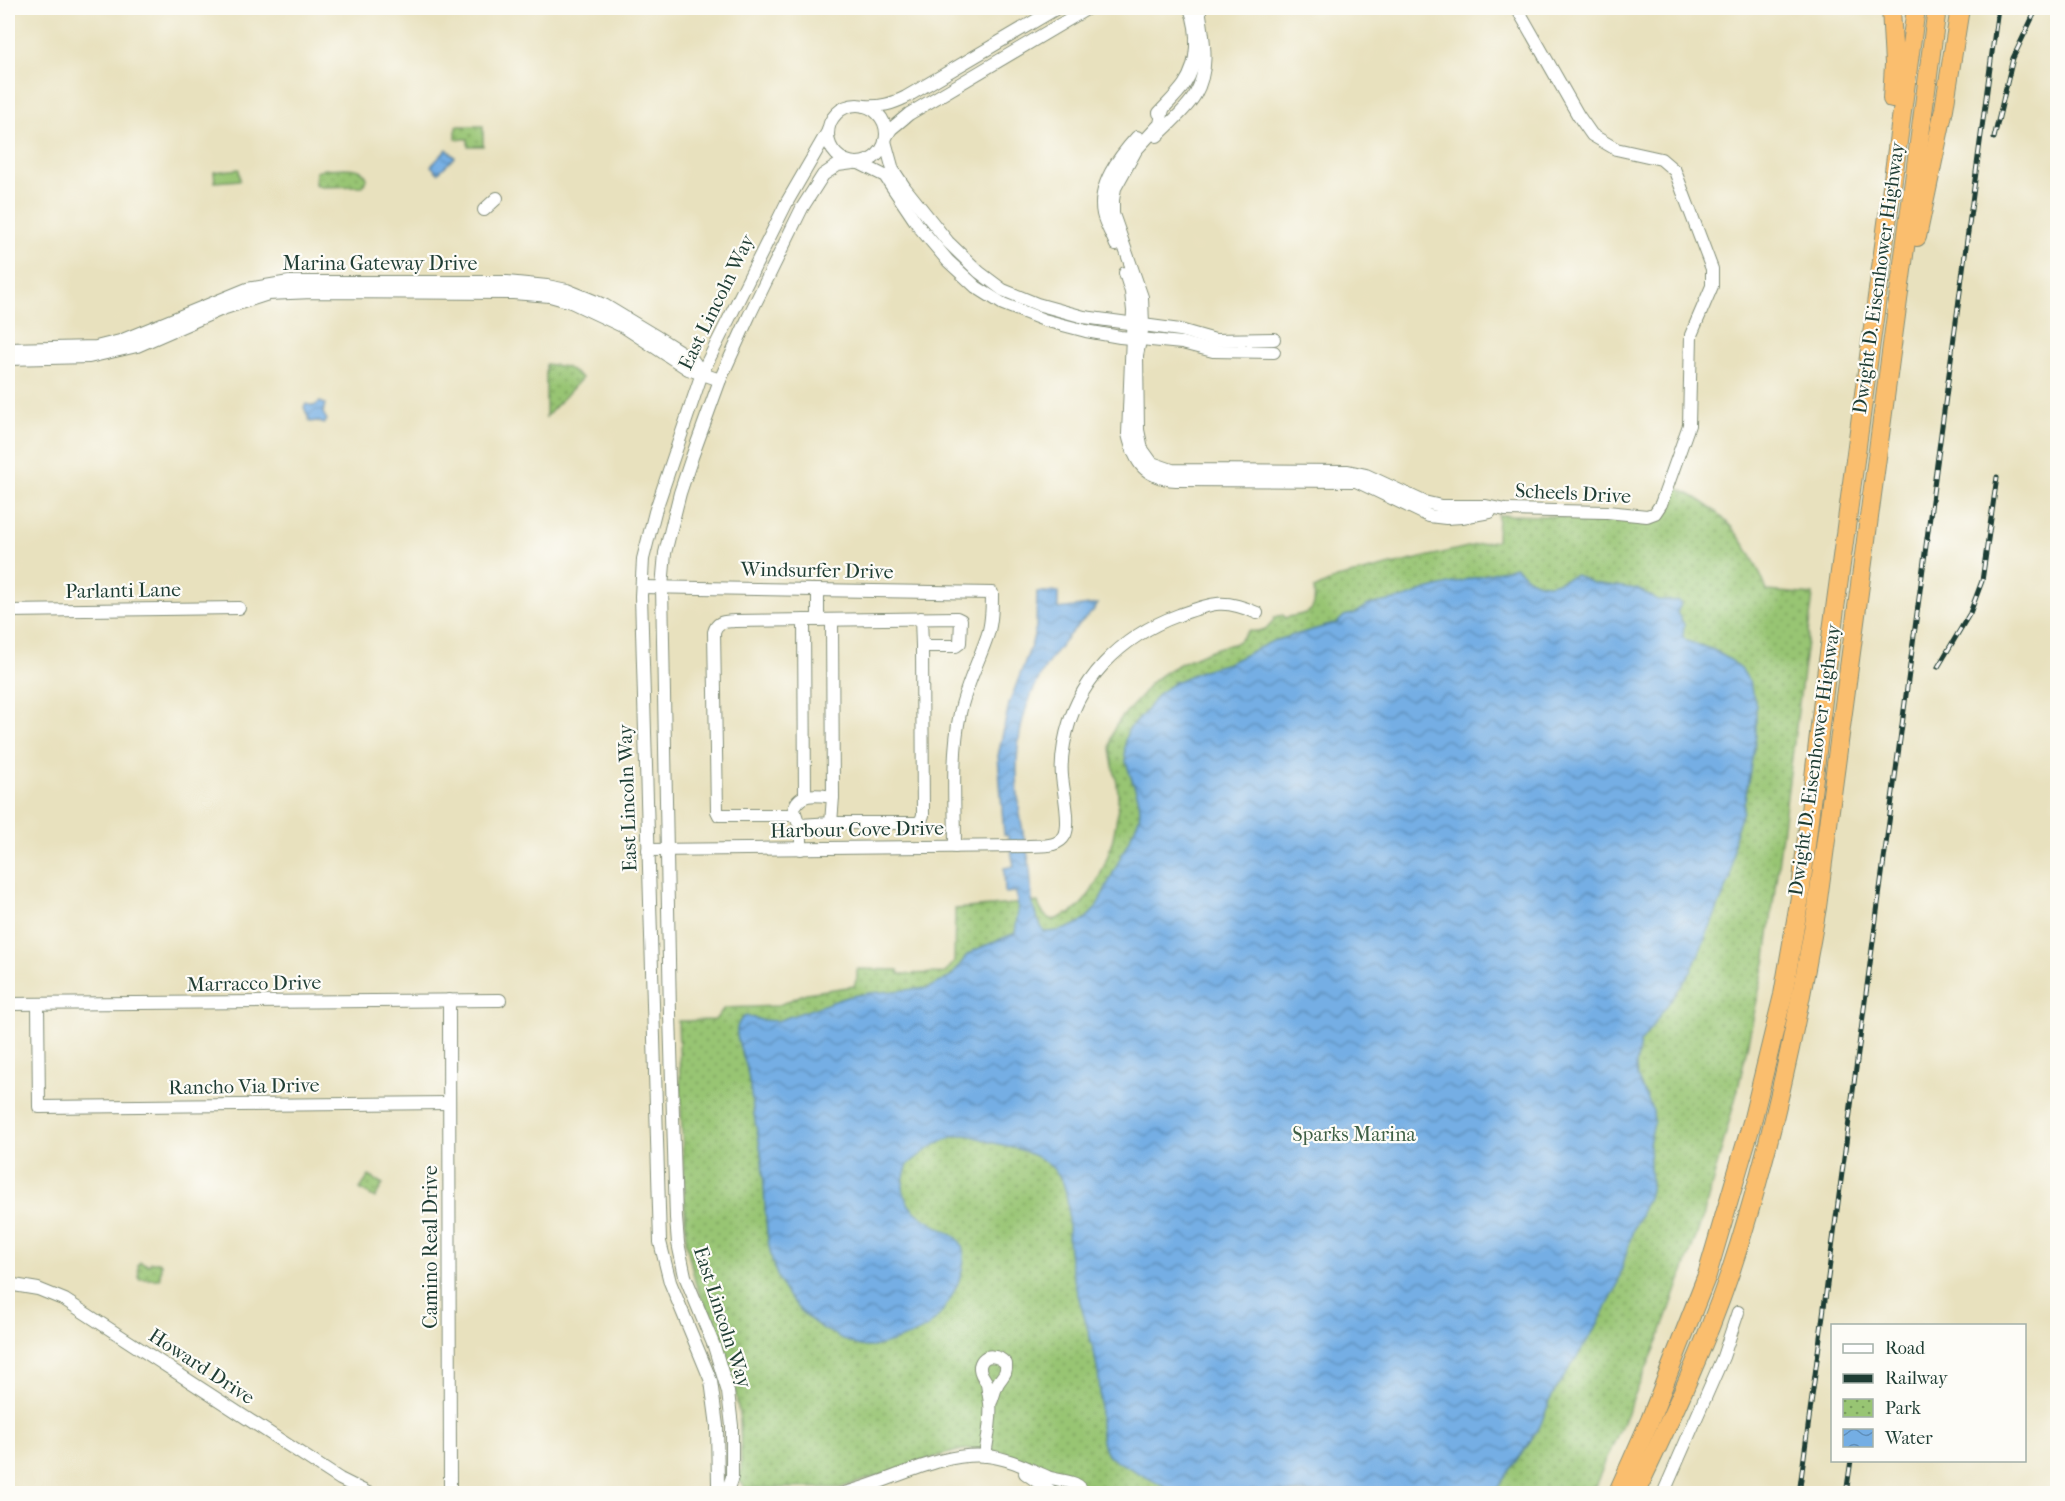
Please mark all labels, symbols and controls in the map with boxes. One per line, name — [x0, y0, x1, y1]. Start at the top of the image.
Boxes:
street label: Dwight D. Eisenhower Highway — [1848, 139, 1909, 416]
street label: East Lincoln Way — [674, 230, 760, 374]
street label: Marina Gateway Drive — [283, 252, 477, 275]
street label: Scheels Drive — [1514, 479, 1632, 508]
street label: Windsurfer Drive — [739, 558, 894, 583]
street label: Parlanti Lane — [65, 578, 181, 603]
street label: Dwight D. Eisenhower Highway — [1784, 621, 1845, 898]
street label: East Lincoln Way — [613, 722, 642, 872]
street label: Harbour Cove Drive — [770, 816, 944, 843]
street label: Marracco Drive — [186, 971, 322, 996]
street label: Rancho Via Drive — [168, 1074, 320, 1099]
park label: Sparks Marina — [1292, 1123, 1416, 1146]
street label: Camino Real Drive — [419, 1165, 442, 1329]
street label: East Lincoln Way — [689, 1243, 757, 1392]
street label: Howard Drive — [145, 1324, 259, 1409]
legend — [1831, 1324, 2026, 1462]
text: Road — [1885, 1338, 1925, 1359]
text: Railway — [1885, 1368, 1949, 1389]
text: Park — [1885, 1398, 1922, 1419]
text: Water — [1884, 1428, 1933, 1449]

